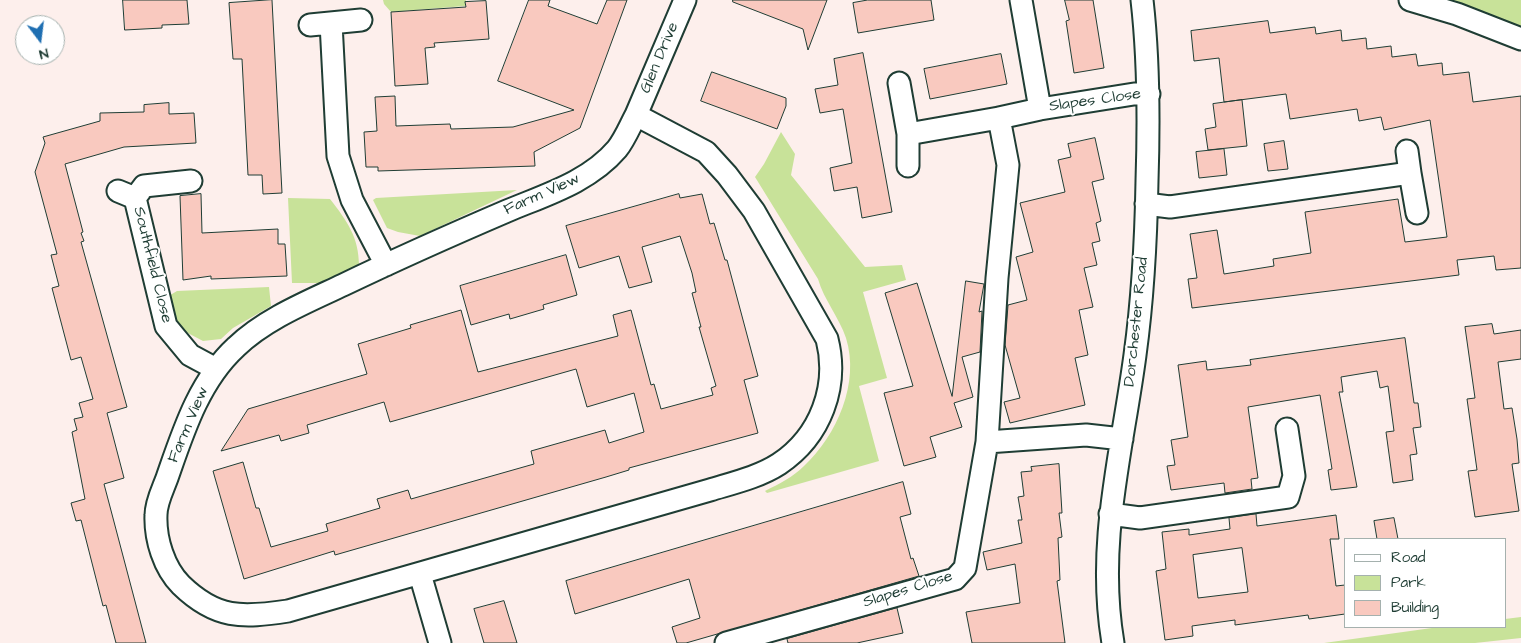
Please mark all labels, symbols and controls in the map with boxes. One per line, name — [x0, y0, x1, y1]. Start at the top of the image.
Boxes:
north arrow — [15, 15, 65, 65]
street label: Glen Drive — [636, 20, 684, 96]
text: N — [37, 43, 50, 64]
street label: Slapes Close — [1048, 85, 1142, 117]
street label: Farm View — [501, 170, 583, 220]
street label: Southfield Close — [128, 205, 176, 325]
street label: Dorchester Road — [1121, 256, 1153, 388]
street label: Farm View — [164, 384, 214, 466]
legend — [1344, 538, 1506, 628]
text: Road — [1391, 547, 1425, 568]
street label: Slapes Close — [861, 567, 955, 613]
text: Park — [1391, 572, 1426, 593]
text: Building — [1391, 597, 1439, 618]

